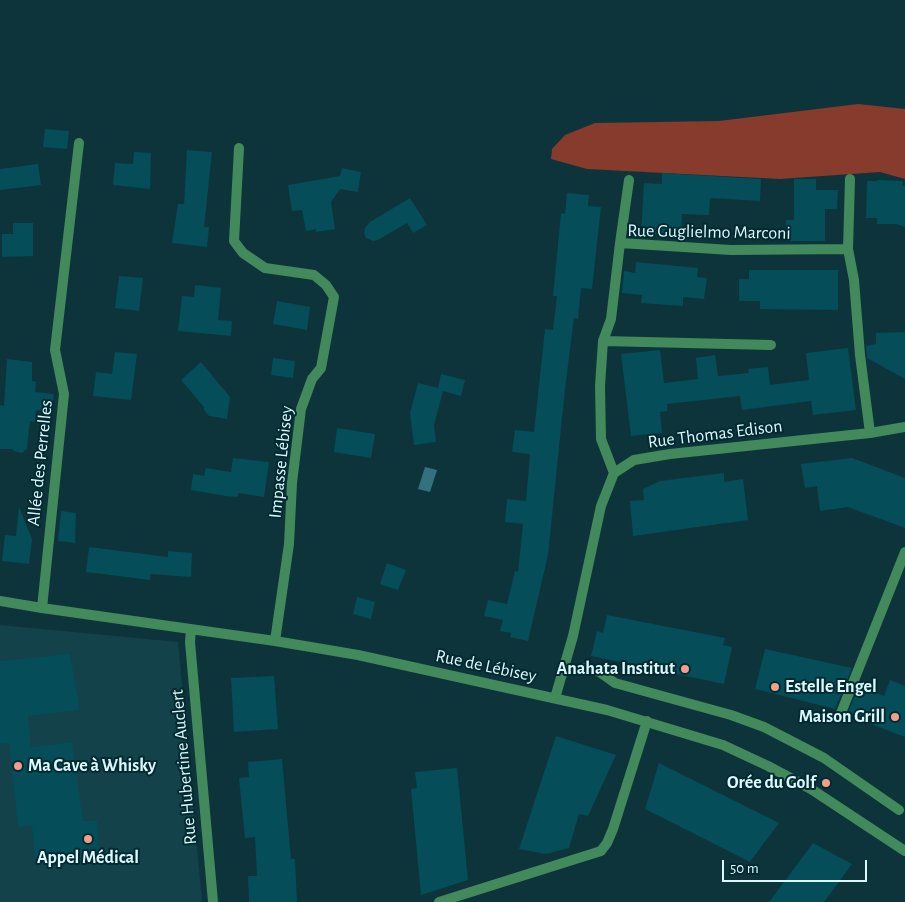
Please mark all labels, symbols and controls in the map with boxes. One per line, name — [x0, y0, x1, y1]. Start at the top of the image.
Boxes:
street label: Rue Guglielmo Marconi — [627, 220, 791, 244]
street label: Allée des Perrelles — [23, 399, 57, 527]
street label: Impasse Lébisey — [264, 405, 298, 519]
street label: Rue Thomas Edison — [646, 415, 784, 453]
street label: Rue de Lébisey — [434, 645, 538, 687]
place label: Anahata Institut — [556, 658, 675, 680]
marker: Anahata Institut — [679, 663, 691, 675]
place label: Estelle Engel — [785, 676, 877, 698]
marker: Estelle Engel — [769, 681, 781, 693]
street label: Rue Hubertine Auclert — [166, 688, 202, 846]
place label: Maison Grill — [799, 706, 885, 728]
marker: Maison Grill — [889, 711, 901, 723]
place label: Ma Cave à Whisky — [28, 755, 156, 777]
marker: Ma Cave à Whisky — [12, 760, 24, 772]
place label: Orée du Golf — [727, 772, 816, 794]
marker: Orée du Golf — [820, 777, 832, 789]
marker: Appel Médical — [82, 833, 94, 845]
place label: Appel Médical — [37, 847, 139, 869]
scale bar — [725, 850, 870, 882]
text: 50 m — [730, 861, 759, 876]

